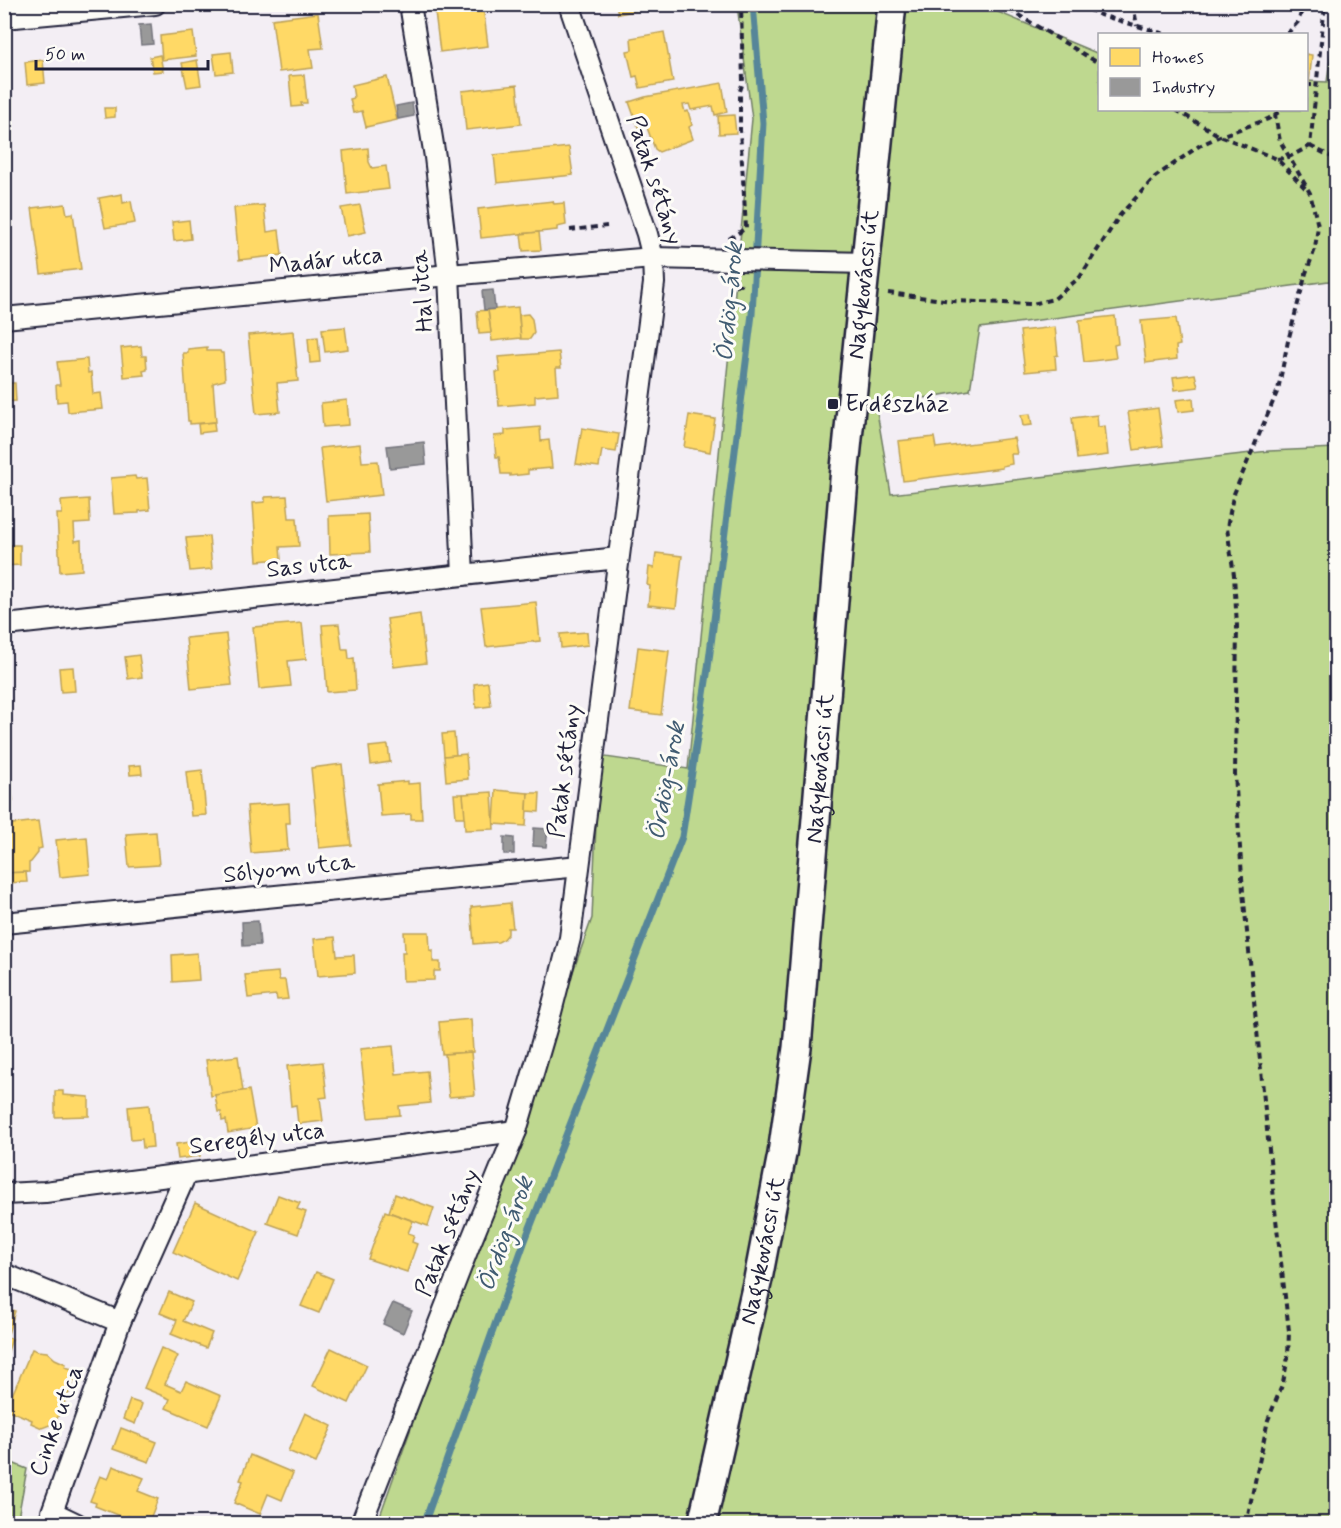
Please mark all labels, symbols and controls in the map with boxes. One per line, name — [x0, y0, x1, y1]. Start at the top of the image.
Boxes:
scale bar — [36, 33, 208, 71]
legend — [1098, 33, 1308, 111]
text: 50 m — [45, 43, 85, 67]
text: Homes — [1152, 46, 1204, 70]
text: Industry — [1152, 76, 1215, 100]
street label: Patak sétány — [618, 111, 690, 249]
street label: Nagykovácsi út — [841, 208, 887, 361]
water label: Ördög-árok — [708, 239, 752, 363]
street label: Madár utca — [268, 240, 384, 282]
street label: Hal utca — [405, 248, 441, 333]
place label: Erdészház — [845, 389, 949, 420]
marker: Erdészház — [826, 397, 840, 411]
street label: Sas utca — [265, 546, 354, 586]
street label: Nagykovácsi út — [798, 692, 842, 845]
street label: Patak sétány — [541, 702, 589, 840]
water label: Ördög-árok — [640, 717, 694, 843]
street label: Sólyom utca — [222, 847, 357, 891]
street label: Seregély utca — [188, 1115, 326, 1165]
street label: Patak sétány — [408, 1165, 488, 1301]
water label: Ördög-árok — [470, 1170, 543, 1296]
street label: Nagykovácsi út — [733, 1174, 793, 1328]
street label: Cinke utca — [23, 1361, 91, 1481]

